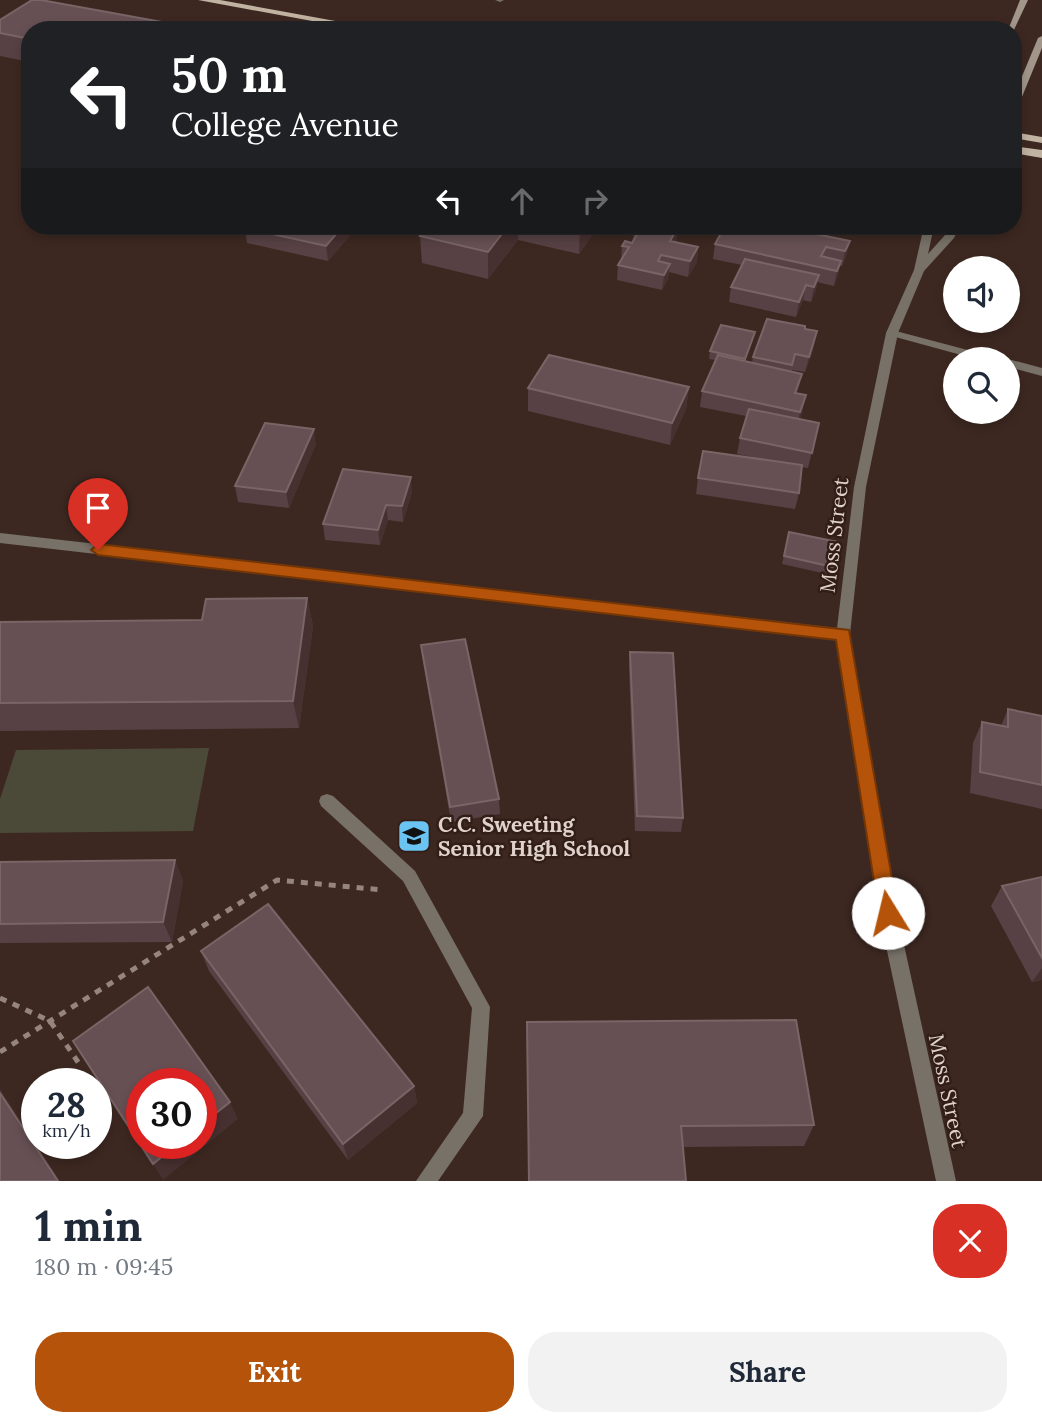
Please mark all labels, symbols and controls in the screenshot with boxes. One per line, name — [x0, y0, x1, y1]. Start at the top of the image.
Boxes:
text: 50 m — [171, 43, 287, 105]
icon: left — [56, 49, 147, 140]
text: College Avenue — [171, 104, 399, 145]
icon: left — [430, 182, 468, 220]
icon: ahead — [503, 182, 541, 220]
icon: right — [576, 182, 614, 220]
map controls — [943, 256, 1020, 424]
button: sound — [943, 256, 1020, 333]
button: search — [943, 347, 1020, 424]
street label: Moss Street — [814, 475, 855, 594]
pin — [68, 478, 128, 550]
icon: arrive — [79, 489, 117, 527]
place label: C.C. Sweeting Senior High School — [438, 811, 630, 862]
school or university icon: C.C. Sweeting Senior High School — [395, 817, 433, 855]
position arrow — [851, 876, 925, 950]
street label: Moss Street — [923, 1031, 973, 1151]
speed limit sign: 30 — [126, 1068, 217, 1159]
text: 28 — [47, 1082, 86, 1127]
text: km/h — [42, 1119, 91, 1142]
text: 1 min — [35, 1199, 142, 1253]
button: close — [933, 1204, 1007, 1278]
text: 180 m · 09:45 — [35, 1252, 173, 1281]
button: Exit — [35, 1332, 514, 1412]
button: Share — [528, 1332, 1007, 1412]

